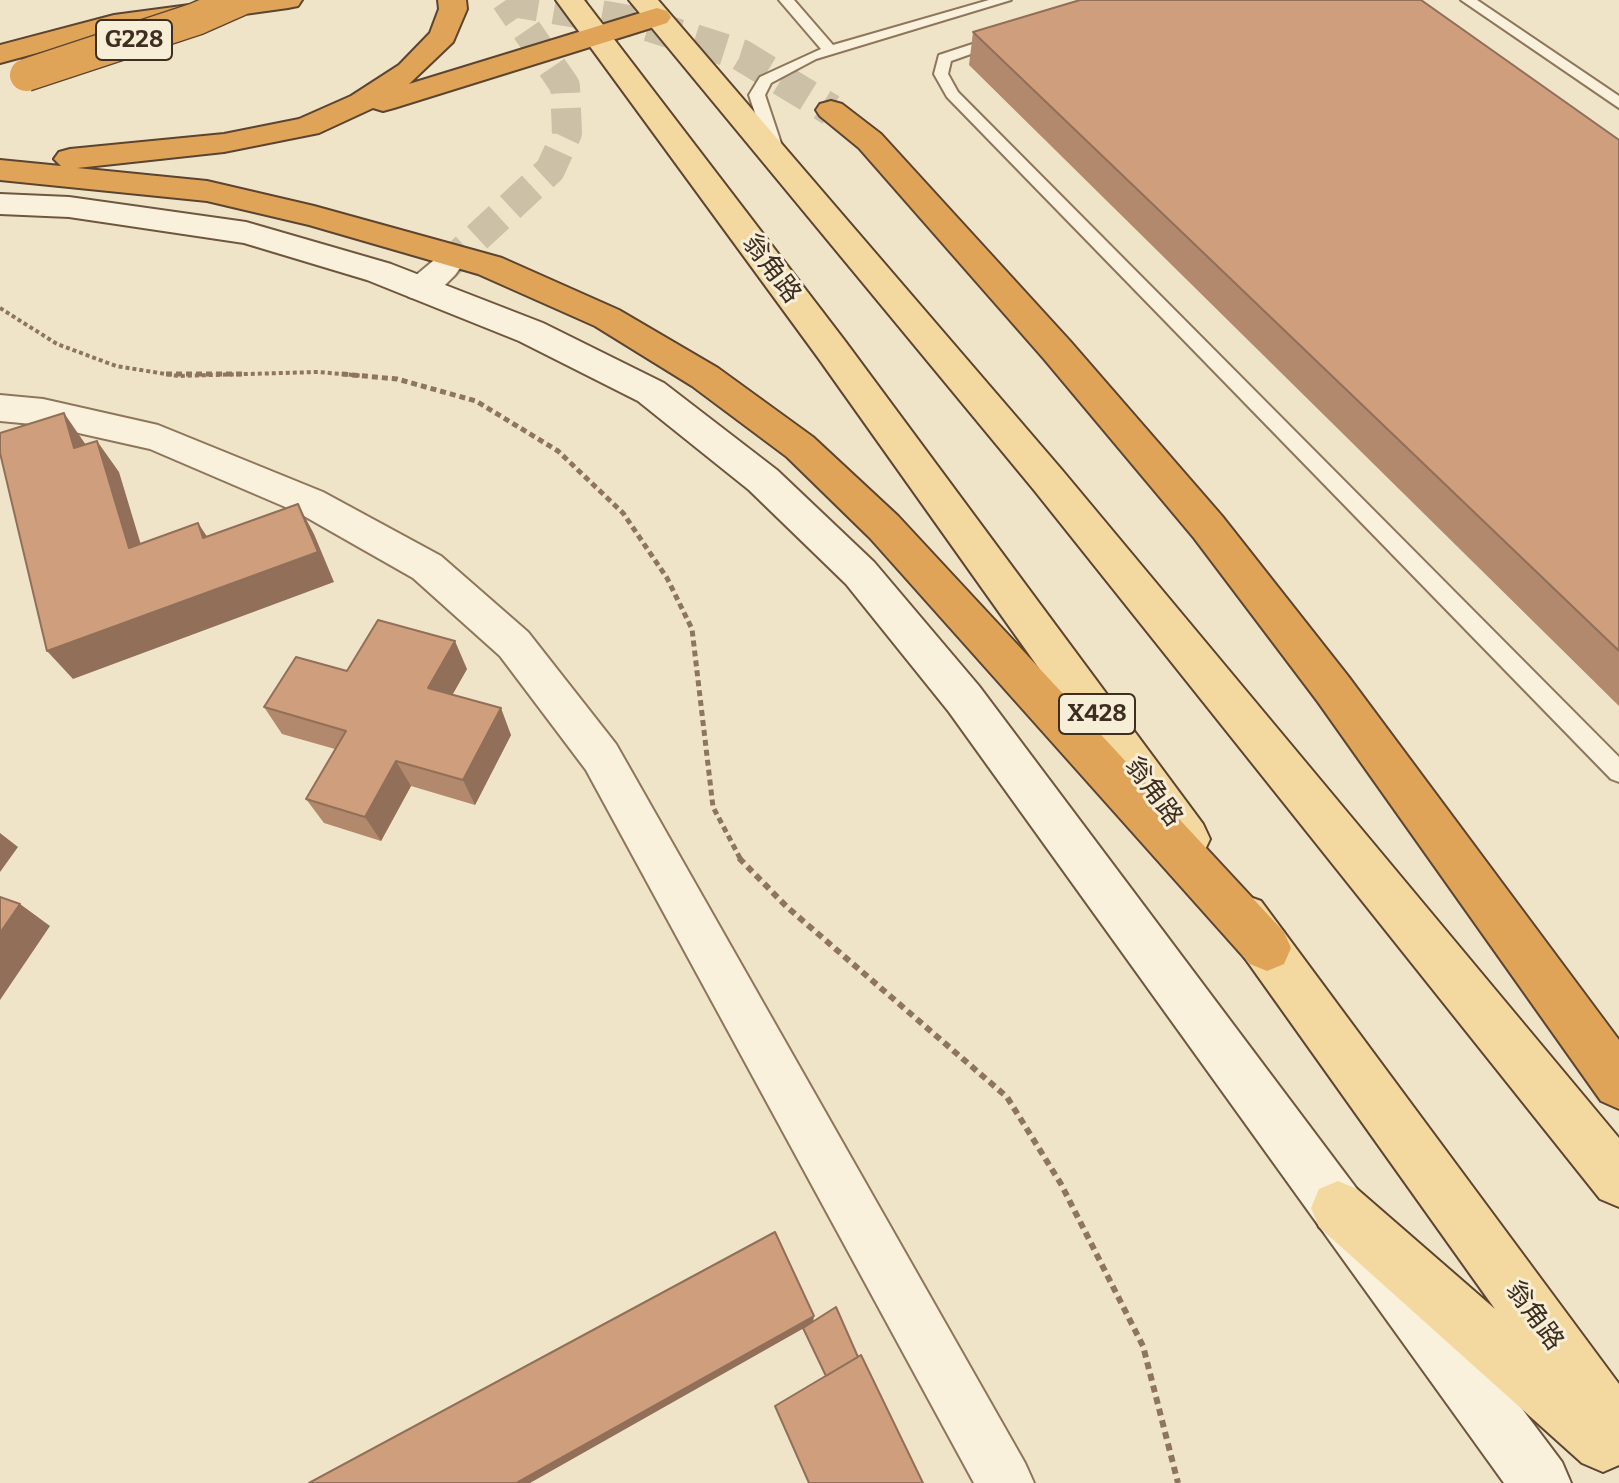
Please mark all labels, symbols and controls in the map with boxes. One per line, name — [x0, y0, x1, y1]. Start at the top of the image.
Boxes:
road number: G228 — [96, 20, 172, 60]
street label: 翁角路 — [735, 228, 807, 310]
road number: X428 — [1059, 694, 1135, 734]
street label: 翁角路 — [1117, 751, 1189, 833]
street label: 翁角路 — [1498, 1275, 1570, 1357]

